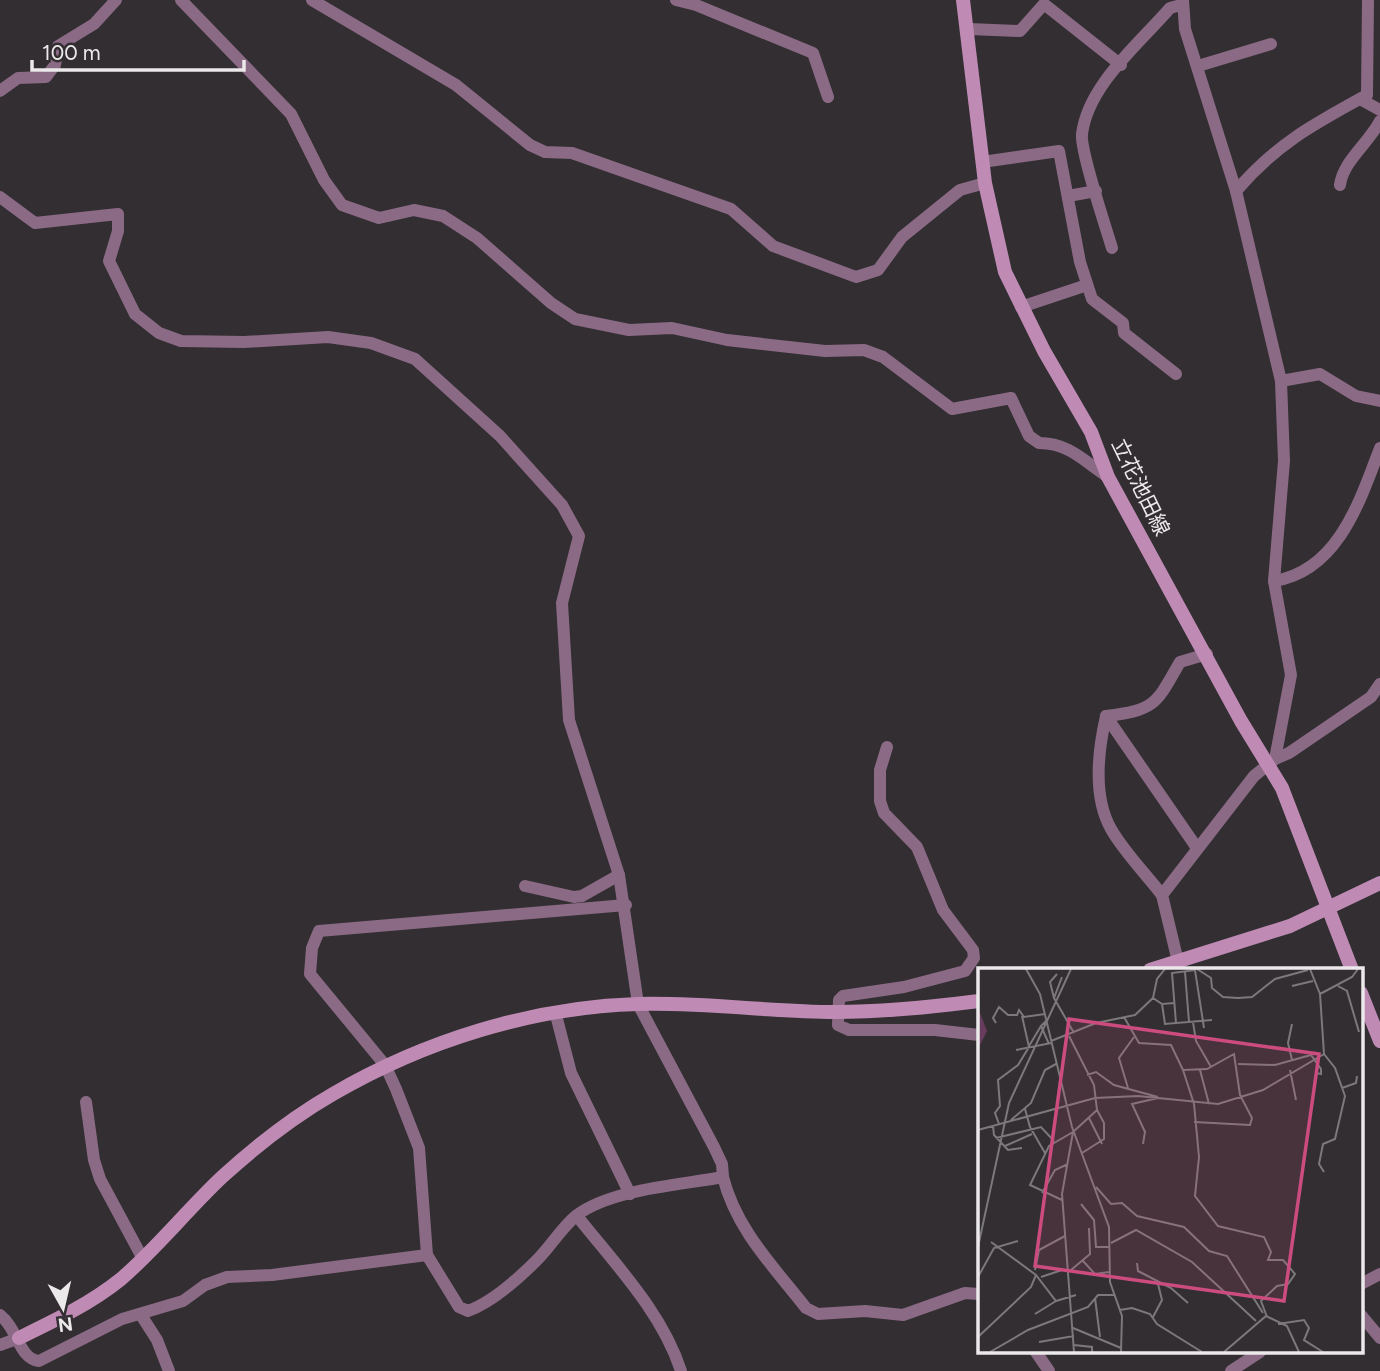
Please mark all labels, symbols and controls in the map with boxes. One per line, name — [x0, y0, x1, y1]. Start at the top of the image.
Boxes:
scale bar — [32, 28, 243, 72]
text: 100 m — [42, 40, 101, 65]
street label: 立花池田線 — [1107, 434, 1175, 540]
inset map — [978, 968, 1362, 1354]
north arrow — [28, 1273, 98, 1343]
text: N — [56, 1312, 74, 1337]

